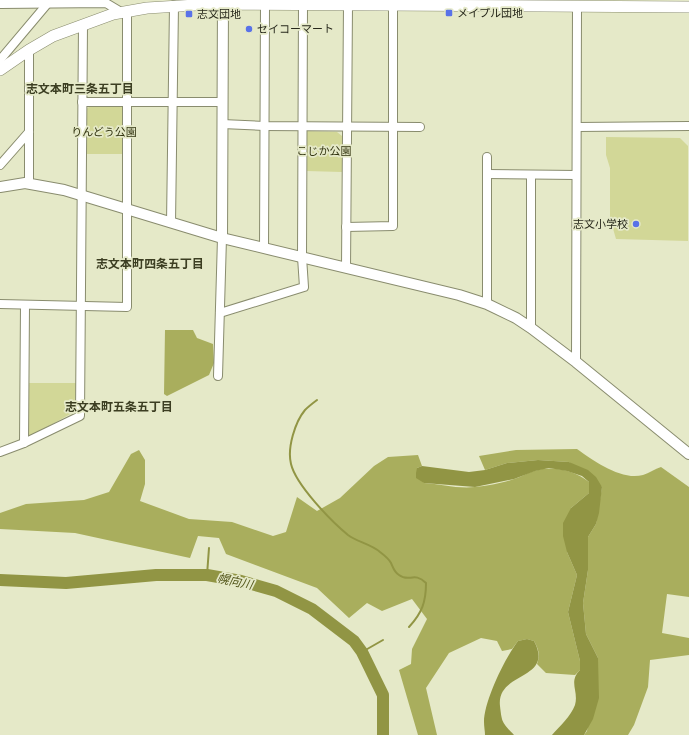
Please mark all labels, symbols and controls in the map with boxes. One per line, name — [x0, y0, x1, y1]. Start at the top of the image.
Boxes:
place label: メイプル団地 — [457, 6, 523, 20]
place label: 志文団地 — [197, 7, 241, 21]
marker: メイプル団地 — [444, 8, 454, 18]
marker: 志文団地 — [184, 9, 194, 19]
place label: セイコーマート — [257, 22, 334, 36]
marker: セイコーマート — [244, 24, 254, 34]
district label: 志文本町三条五丁目 — [26, 81, 134, 96]
park label: りんどう公園 — [71, 125, 137, 139]
park label: こじか公園 — [297, 144, 352, 158]
place label: 志文小学校 — [573, 217, 628, 231]
marker: 志文小学校 — [631, 219, 641, 229]
district label: 志文本町四条五丁目 — [96, 256, 204, 271]
district label: 志文本町五条五丁目 — [65, 399, 173, 414]
water label: 幌向川 — [216, 570, 256, 592]

